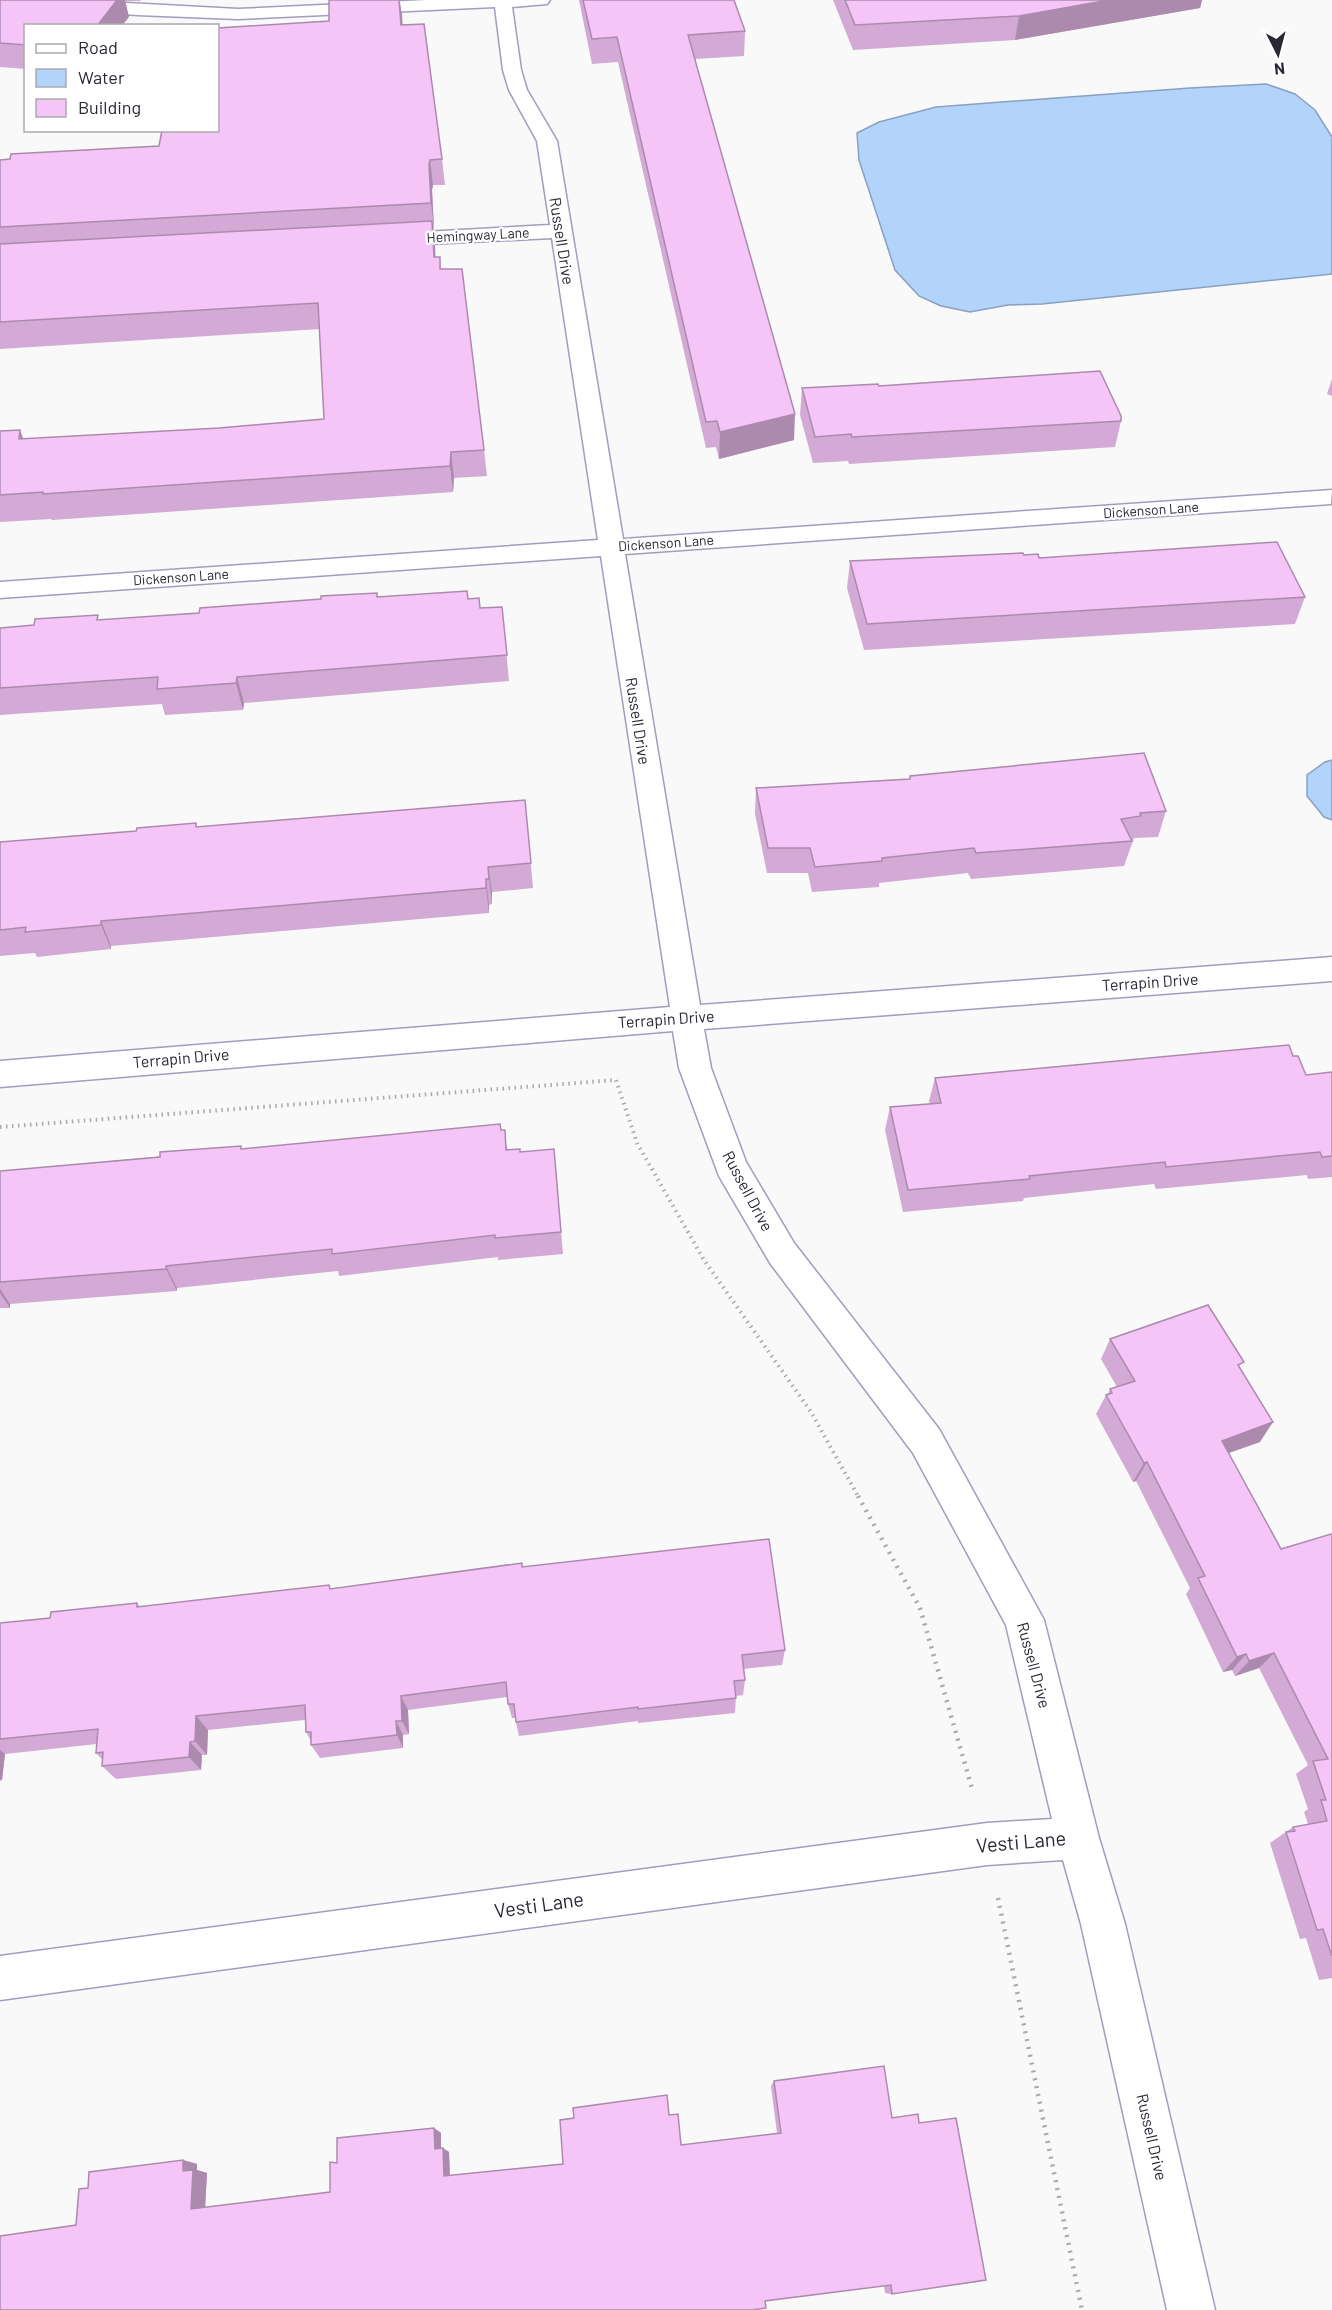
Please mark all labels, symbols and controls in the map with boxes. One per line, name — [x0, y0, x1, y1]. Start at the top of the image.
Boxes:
legend — [24, 24, 219, 132]
north arrow — [1248, 24, 1308, 84]
text: Road — [78, 36, 118, 58]
text: N — [1273, 59, 1286, 79]
text: Water — [78, 66, 125, 88]
text: Building — [78, 96, 141, 118]
street label: Russell Drive — [546, 196, 579, 286]
street label: Hemingway Lane — [426, 223, 530, 246]
street label: Dickenson Lane — [1102, 498, 1199, 521]
street label: Dickenson Lane — [617, 531, 714, 554]
street label: Dickenson Lane — [132, 565, 229, 588]
street label: Russell Drive — [622, 676, 655, 766]
street label: Terrapin Drive — [1101, 969, 1199, 994]
street label: Terrapin Drive — [617, 1006, 715, 1031]
street label: Terrapin Drive — [132, 1044, 230, 1071]
street label: Russell Drive — [719, 1147, 778, 1234]
street label: Russell Drive — [1014, 1620, 1055, 1710]
street label: Vesti Lane — [975, 1825, 1067, 1857]
street label: Vesti Lane — [493, 1886, 585, 1922]
street label: Russell Drive — [1133, 2092, 1172, 2182]

